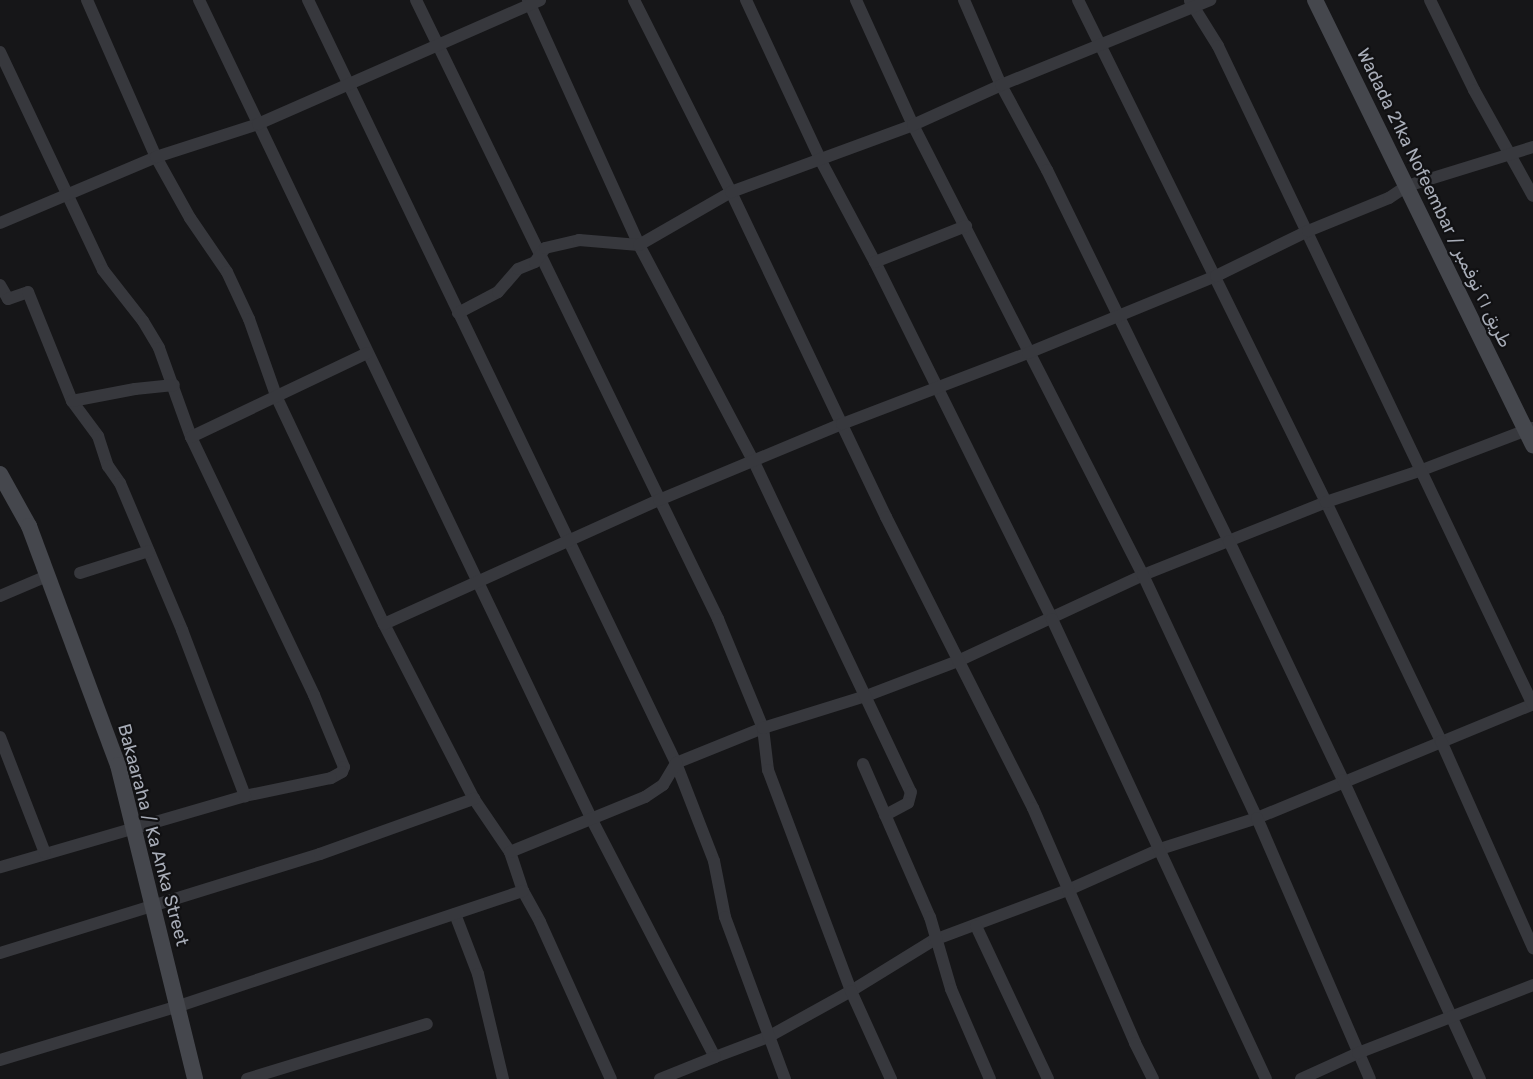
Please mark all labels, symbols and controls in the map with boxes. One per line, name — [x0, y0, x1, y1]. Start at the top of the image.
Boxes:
street label: Wadada 21ka Nofeembar / طريق ٢١ نوفمبر — [1352, 45, 1516, 351]
street label: Bakaaraha / Ka Anka Street — [113, 721, 193, 949]

